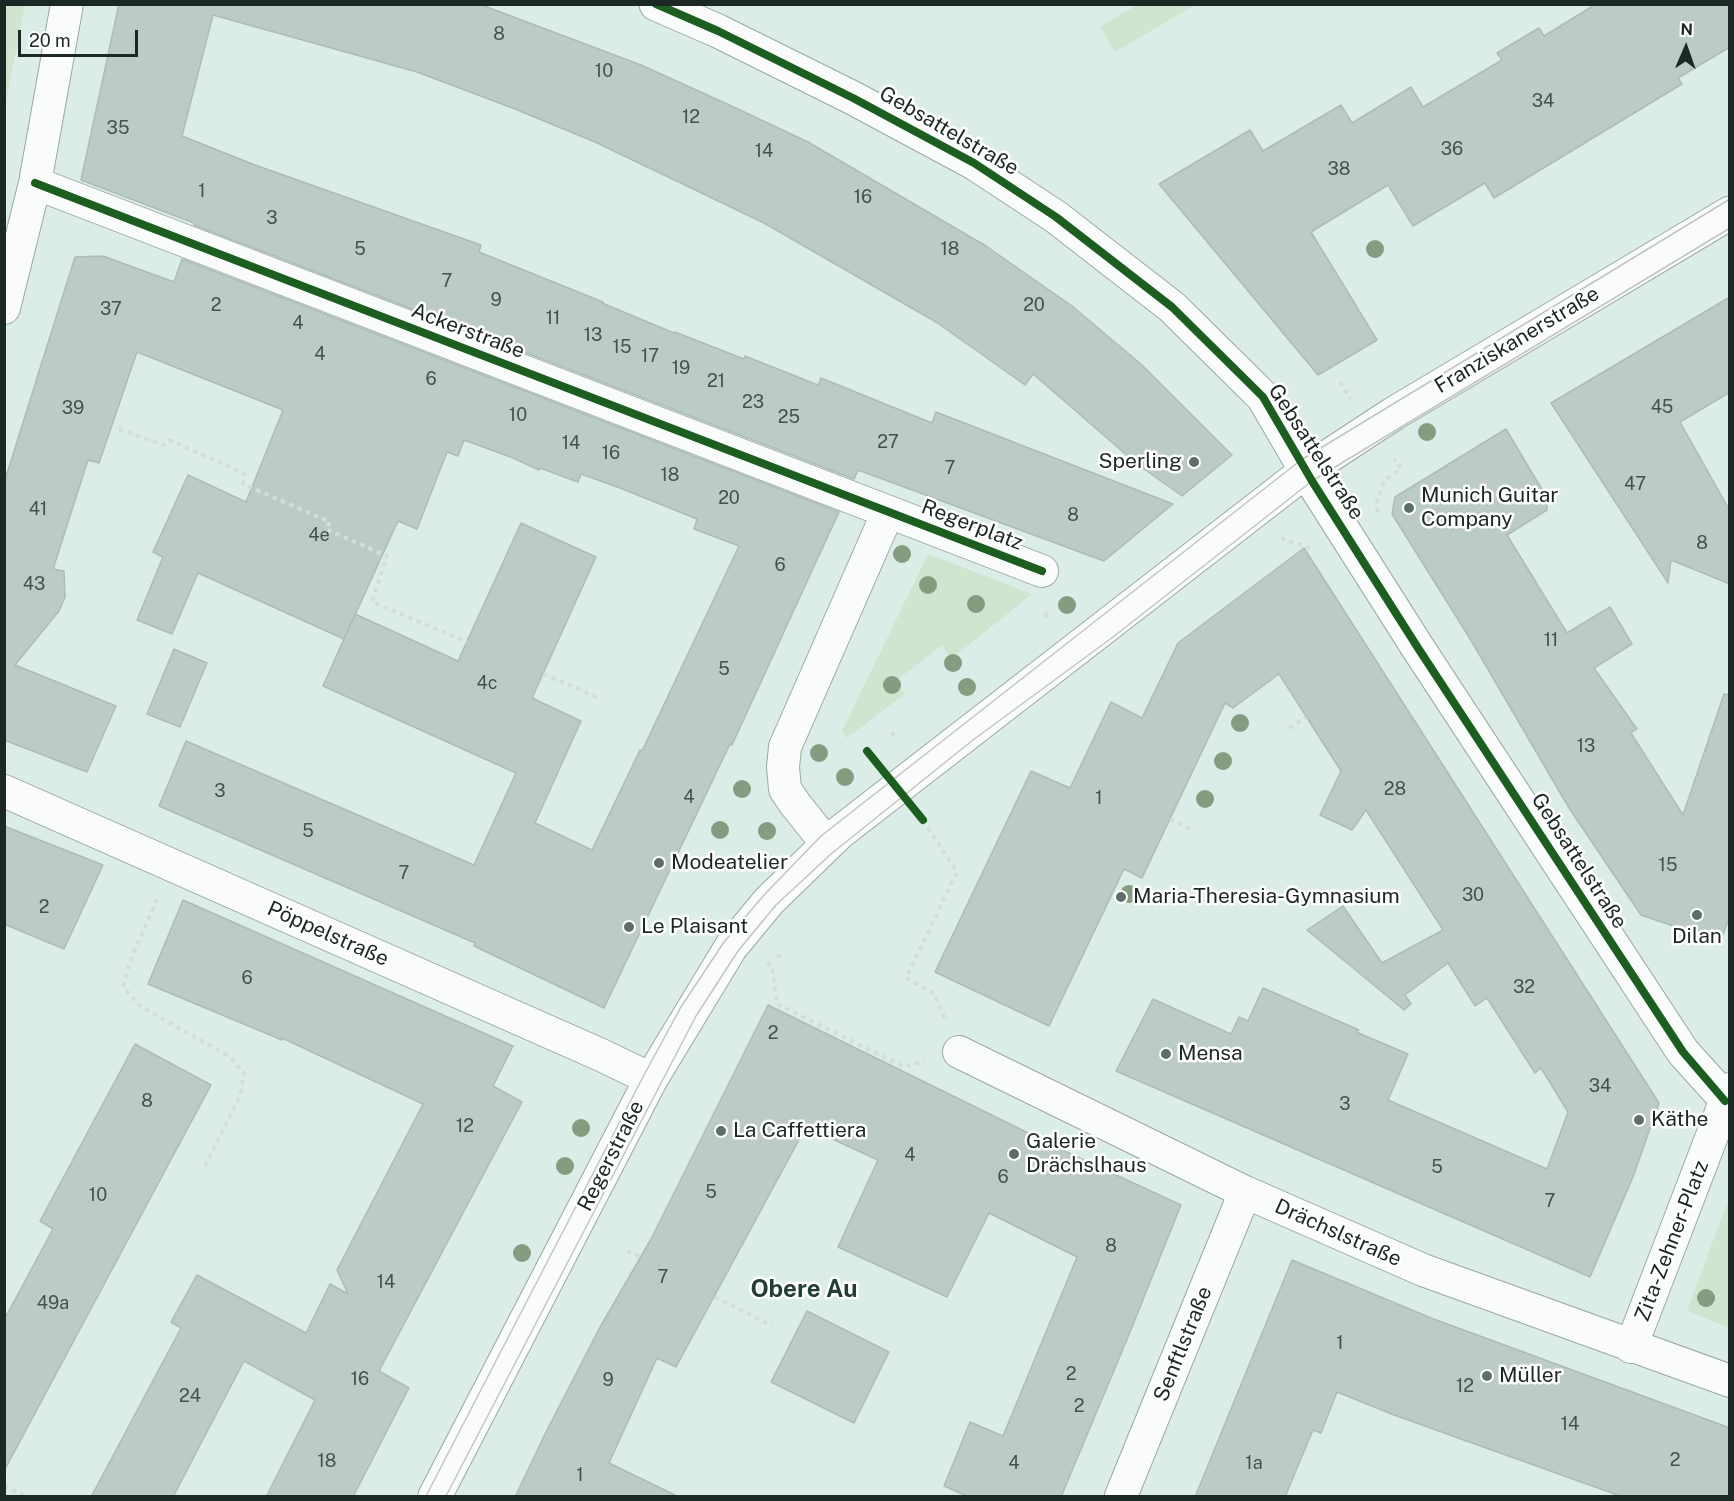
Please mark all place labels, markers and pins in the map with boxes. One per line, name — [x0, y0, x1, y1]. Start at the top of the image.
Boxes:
place label: Sperling — [1099, 449, 1182, 475]
marker: Sperling — [1187, 455, 1201, 469]
place label: Munich Guitar Company — [1421, 483, 1559, 533]
marker: Munich Guitar Company — [1402, 501, 1416, 515]
place label: Modeatelier — [671, 850, 788, 876]
marker: Modeatelier — [652, 856, 666, 870]
place label: Maria-Theresia-Gymnasium — [1133, 884, 1400, 910]
marker: Maria-Theresia-Gymnasium — [1114, 890, 1128, 904]
marker: Dilan — [1690, 908, 1704, 922]
place label: Le Plaisant — [641, 914, 748, 940]
marker: Le Plaisant — [622, 920, 636, 934]
place label: Dilan — [1672, 924, 1722, 950]
place label: Mensa — [1178, 1041, 1243, 1067]
marker: Mensa — [1159, 1047, 1173, 1061]
place label: Käthe — [1651, 1107, 1708, 1133]
marker: Käthe — [1632, 1113, 1646, 1127]
place label: La Caffettiera — [733, 1118, 866, 1144]
marker: La Caffettiera — [714, 1124, 728, 1138]
place label: Galerie Drächslhaus — [1026, 1129, 1147, 1179]
marker: Galerie Drächslhaus — [1007, 1147, 1021, 1161]
place label: Müller — [1499, 1363, 1562, 1389]
marker: Müller — [1480, 1369, 1494, 1383]

